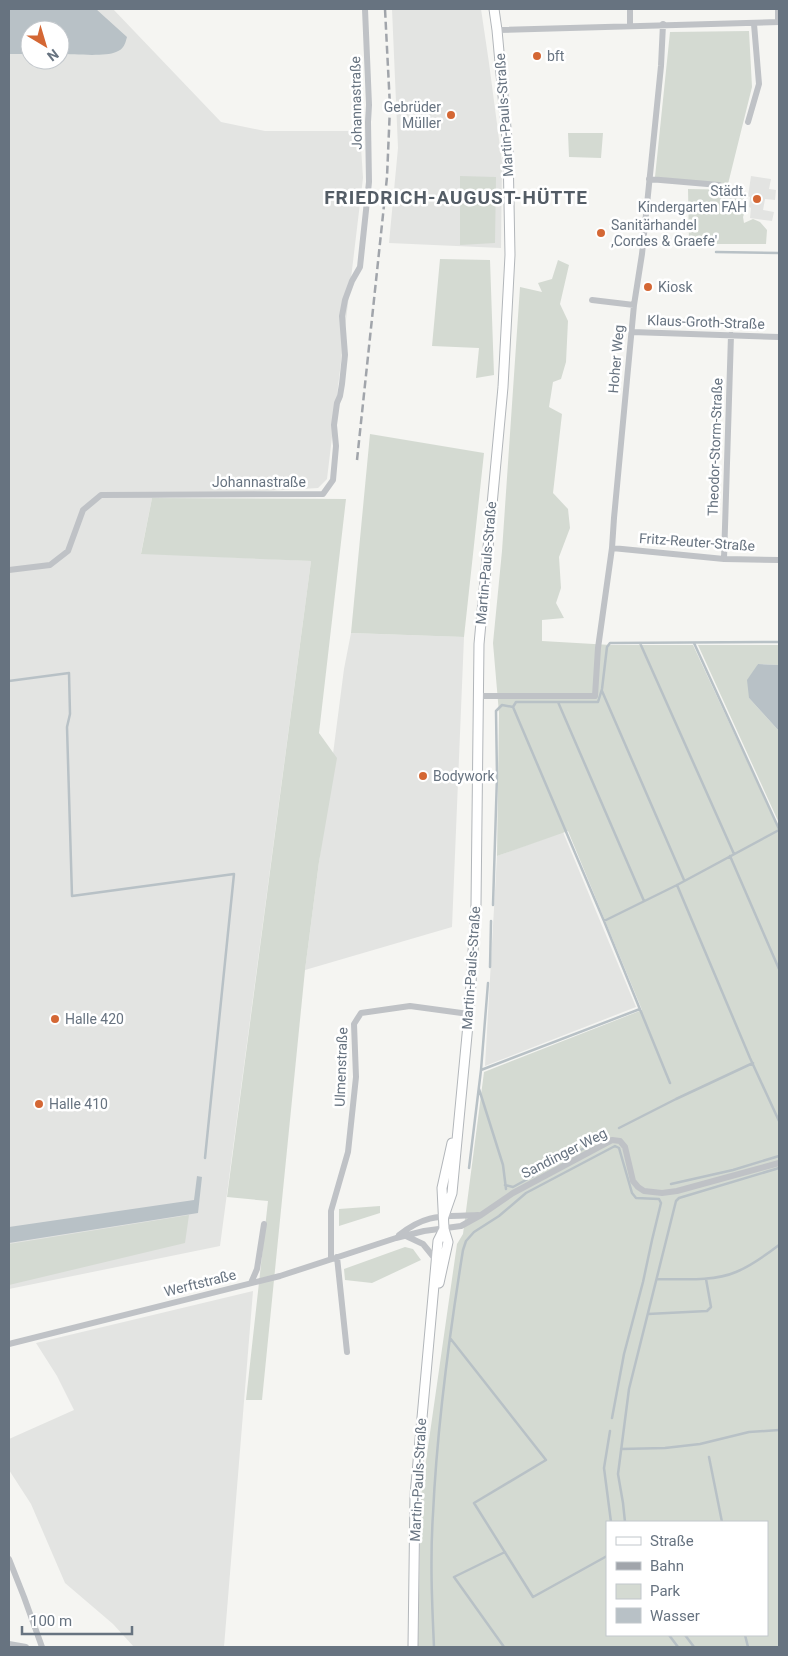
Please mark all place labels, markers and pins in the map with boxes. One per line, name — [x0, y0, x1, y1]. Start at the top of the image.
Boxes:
place label: bft — [547, 48, 565, 64]
marker: bft — [531, 50, 543, 62]
place label: Gebrüder Müller — [384, 99, 441, 131]
marker: Gebrüder Müller — [445, 109, 457, 121]
place label: Städt. Kindergarten FAH — [638, 183, 747, 215]
marker: Städt. Kindergarten FAH — [751, 193, 763, 205]
place label: Sanitärhandel ,Cordes & Graefe' — [611, 217, 717, 249]
marker: Sanitärhandel ,Cordes & Graefe' — [595, 227, 607, 239]
place label: Kiosk — [658, 279, 693, 295]
marker: Kiosk — [642, 281, 654, 293]
place label: Bodywork — [433, 768, 495, 784]
marker: Bodywork — [417, 770, 429, 782]
place label: Halle 420 — [65, 1011, 124, 1027]
marker: Halle 420 — [49, 1013, 61, 1025]
place label: Halle 410 — [49, 1096, 108, 1112]
marker: Halle 410 — [33, 1098, 45, 1110]

